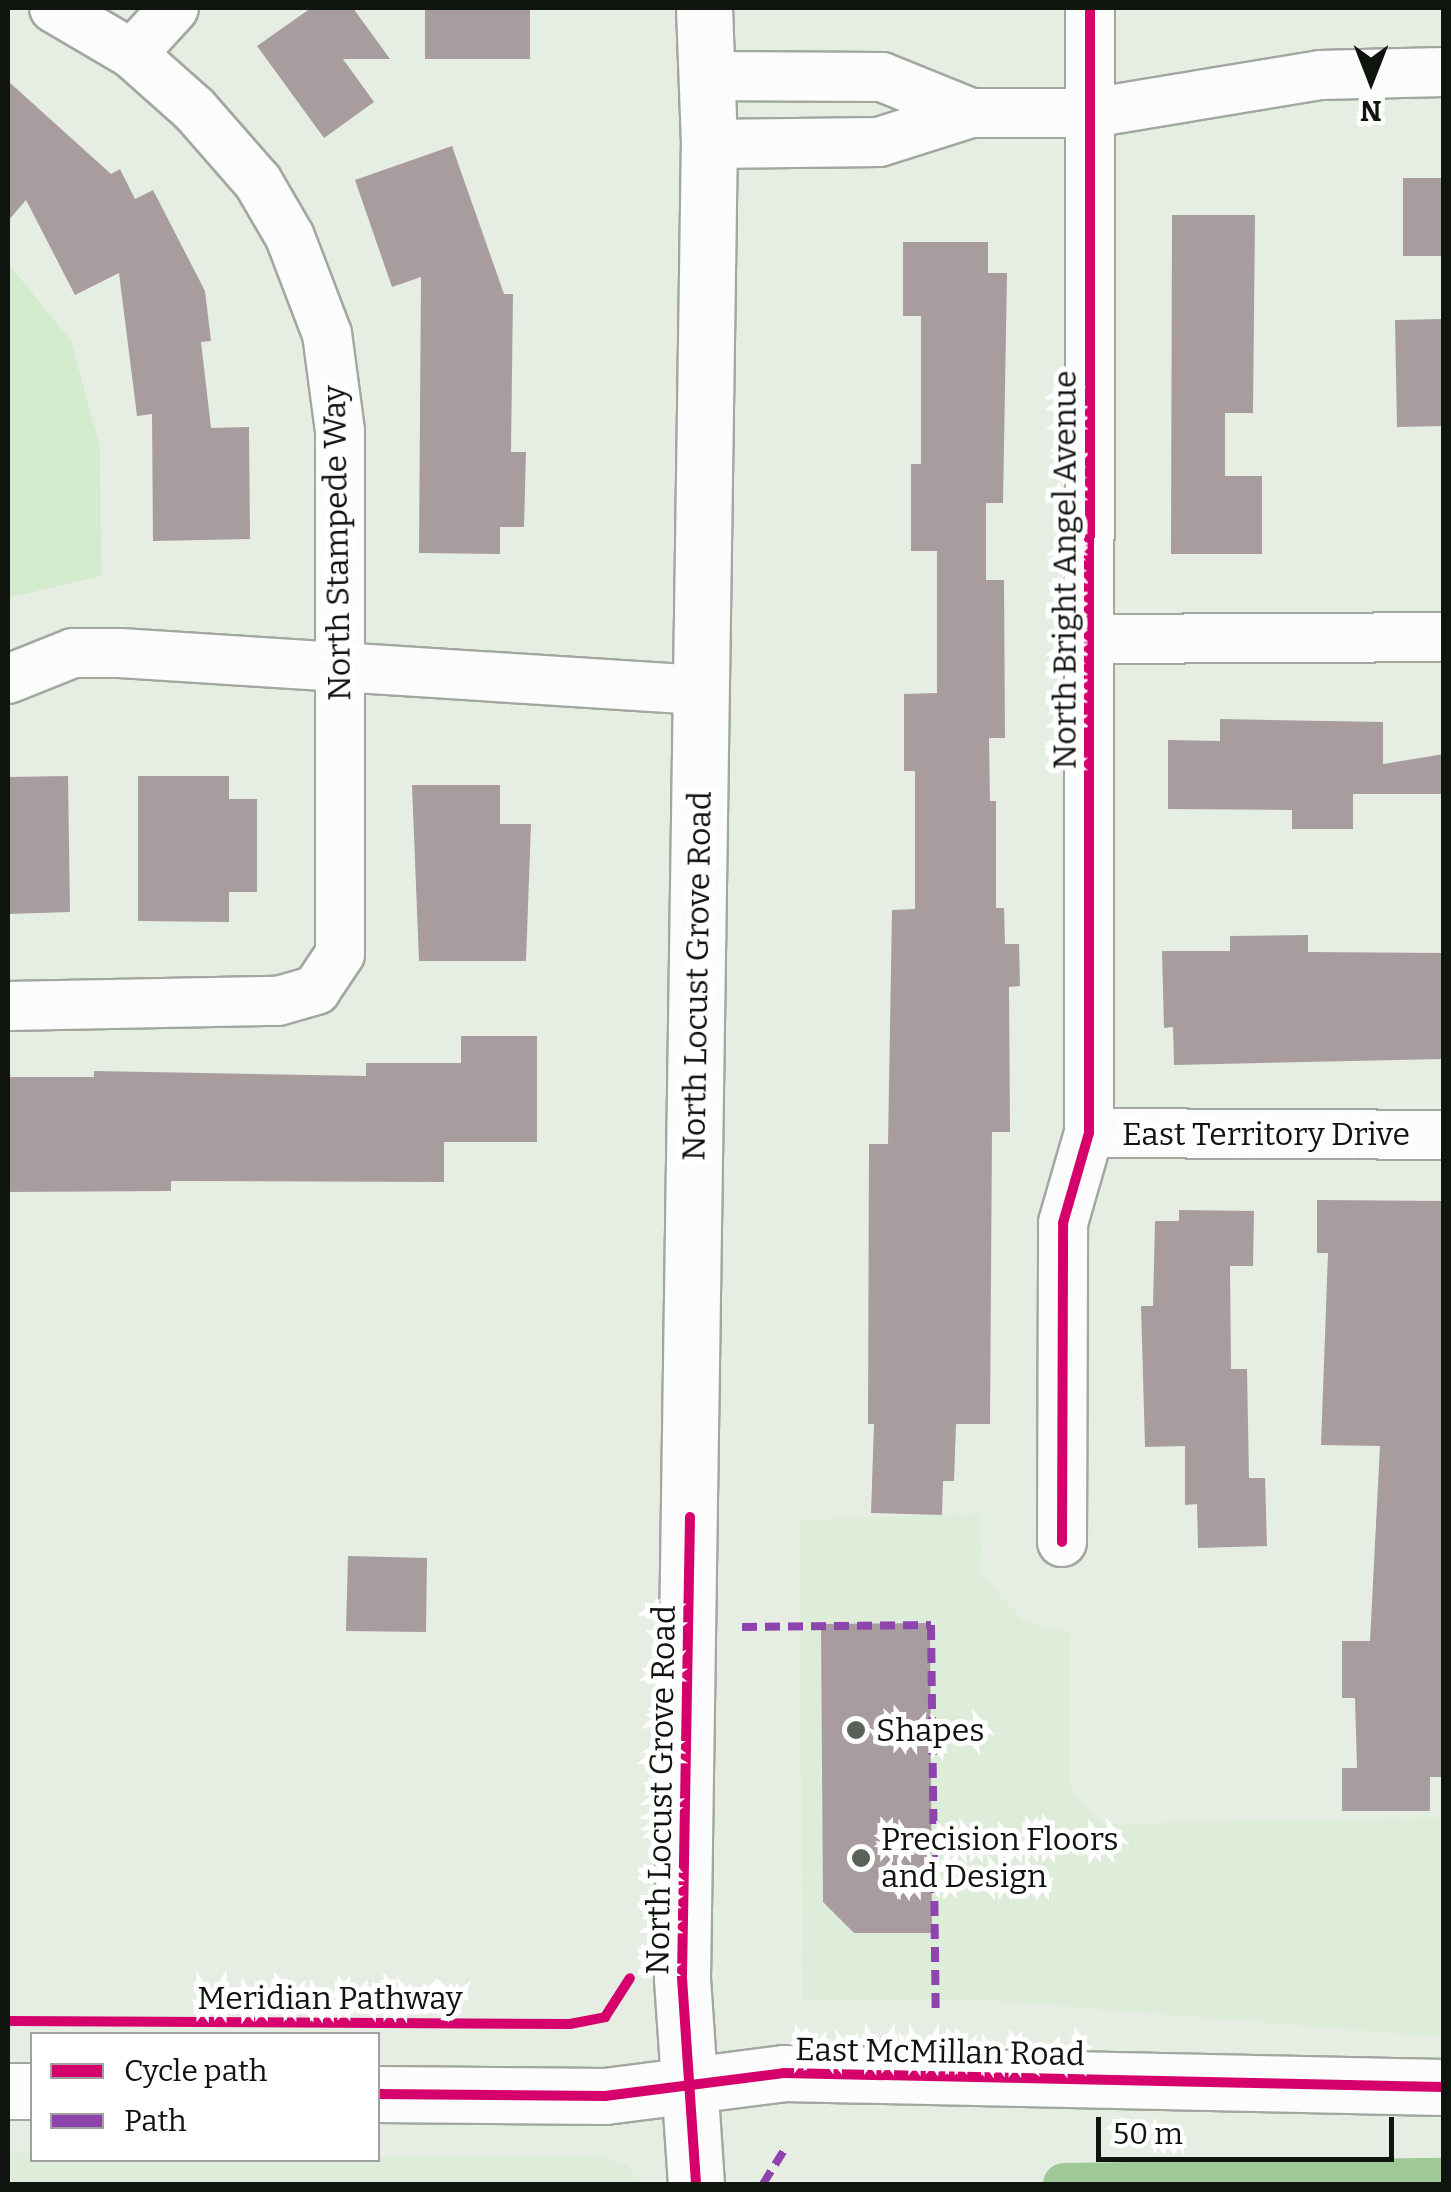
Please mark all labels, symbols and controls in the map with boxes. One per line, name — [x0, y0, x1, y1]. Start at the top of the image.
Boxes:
north arrow — [1321, 30, 1421, 130]
text: N — [1360, 94, 1382, 127]
street label: North Bright Angel Avenue — [1046, 371, 1084, 769]
street label: North Stampede Way — [315, 385, 359, 701]
street label: North Locust Grove Road — [675, 791, 719, 1161]
street label: East Territory Drive — [1122, 1115, 1410, 1153]
street label: North Locust Grove Road — [639, 1605, 683, 1975]
place label: Shapes — [876, 1711, 984, 1749]
marker: Shapes — [845, 1719, 867, 1741]
place label: Precision Floors and Design — [881, 1821, 1119, 1896]
marker: Precision Floors and Design — [850, 1847, 872, 1869]
street label: Meridian Pathway — [197, 1979, 463, 2017]
street label: East McMillan Road — [795, 2030, 1085, 2074]
legend — [30, 2032, 380, 2162]
text: Cycle path — [124, 2053, 267, 2089]
scale bar — [1101, 2097, 1398, 2159]
text: Path — [124, 2103, 187, 2139]
text: 50 m — [1113, 2116, 1183, 2152]

